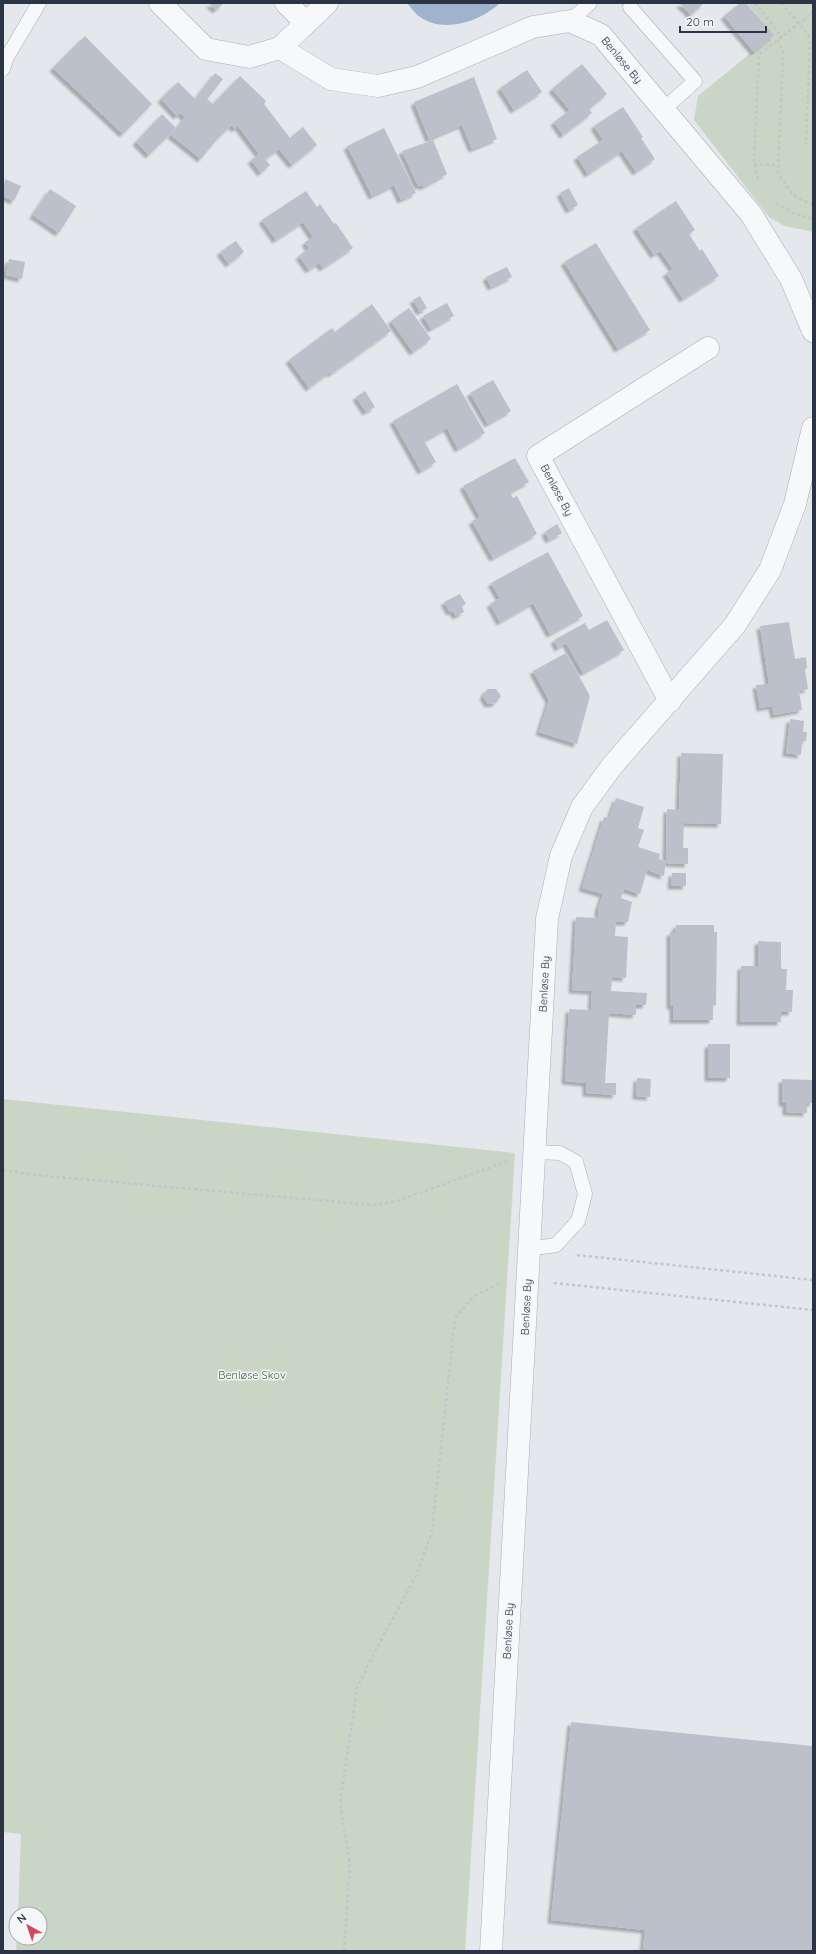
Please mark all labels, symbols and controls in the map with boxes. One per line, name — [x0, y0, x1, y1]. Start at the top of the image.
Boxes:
scale bar — [680, 8, 766, 34]
text: 20 m — [686, 14, 714, 29]
street label: Benløse By — [598, 34, 646, 86]
street label: Benløse By — [538, 462, 576, 518]
street label: Benløse By — [536, 955, 552, 1013]
street label: Benløse By — [518, 1278, 534, 1336]
park label: Benløse Skov — [218, 1368, 286, 1382]
street label: Benløse By — [500, 1602, 516, 1660]
north arrow — [8, 1906, 48, 1946]
text: N — [14, 1910, 29, 1926]

